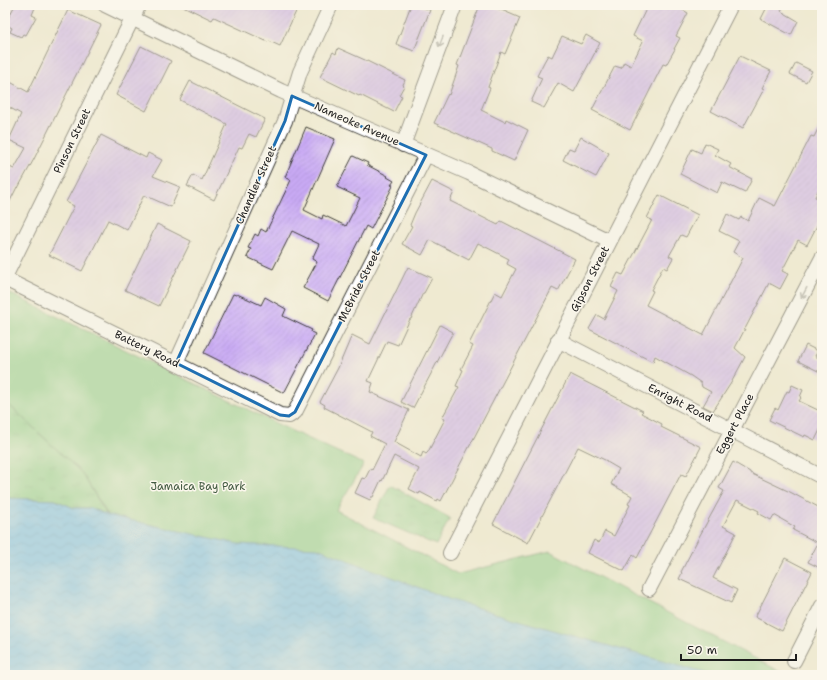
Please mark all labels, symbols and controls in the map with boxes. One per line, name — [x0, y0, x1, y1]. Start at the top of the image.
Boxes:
one-way arrow — [437, 35, 445, 47]
street label: Nameoke Avenue — [312, 98, 402, 150]
street label: Pinson Street — [50, 106, 94, 176]
street label: Chandler Street — [232, 143, 280, 227]
street label: Gipson Street — [567, 243, 613, 315]
street label: McBride Street — [334, 247, 384, 325]
one-way arrow — [800, 287, 807, 299]
street label: Battery Road — [112, 327, 182, 371]
street label: Enright Road — [645, 380, 715, 426]
street label: Eggert Place — [713, 391, 757, 457]
park label: Jamaica Bay Park — [150, 479, 246, 494]
scale bar — [681, 636, 796, 662]
text: 50 m — [687, 642, 717, 658]

